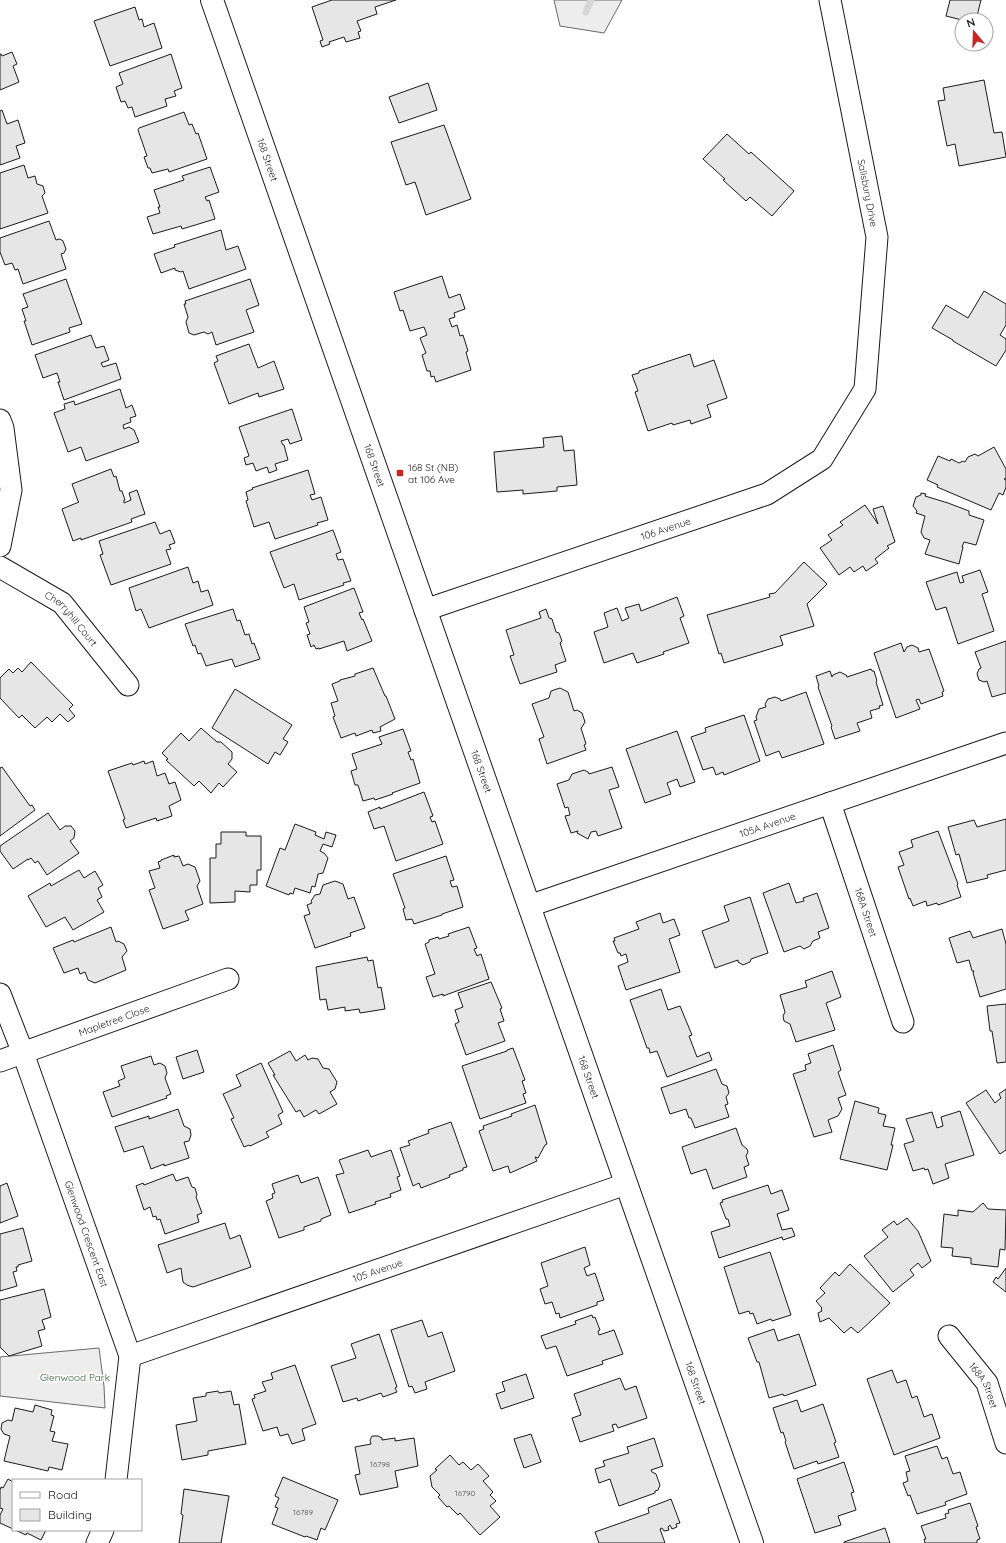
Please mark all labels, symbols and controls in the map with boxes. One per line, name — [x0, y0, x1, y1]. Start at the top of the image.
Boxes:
north arrow — [954, 12, 994, 52]
text: N — [965, 15, 977, 30]
street label: 168 Street — [254, 136, 281, 183]
street label: Salisbury Drive — [855, 158, 881, 228]
street label: 168 Street — [361, 442, 388, 489]
place label: 168 St (NB) at 106 Ave — [408, 461, 458, 486]
marker: 168 St (NB) at 106 Ave — [395, 468, 405, 478]
street label: 106 Avenue — [639, 514, 693, 543]
street label: Cherryhill Court — [42, 588, 100, 649]
street label: 168 Street — [468, 748, 495, 795]
street label: 105A Avenue — [738, 809, 798, 841]
street label: 168A Street — [852, 886, 880, 939]
street label: Mapletree Close — [77, 1002, 152, 1039]
street label: 168 Street — [575, 1054, 602, 1101]
street label: Glenwood Crescent East — [62, 1179, 111, 1290]
street label: 105 Avenue — [351, 1256, 405, 1285]
street label: 168 Street — [682, 1360, 709, 1407]
street label: 168A Street — [966, 1360, 1001, 1411]
park label: Glenwood Park — [40, 1371, 110, 1384]
house number: 16798 — [370, 1459, 390, 1469]
legend — [12, 1479, 142, 1531]
text: Road — [48, 1487, 78, 1502]
house number: 16790 — [455, 1488, 476, 1498]
text: Building — [48, 1507, 92, 1522]
house number: 16789 — [293, 1507, 314, 1517]

